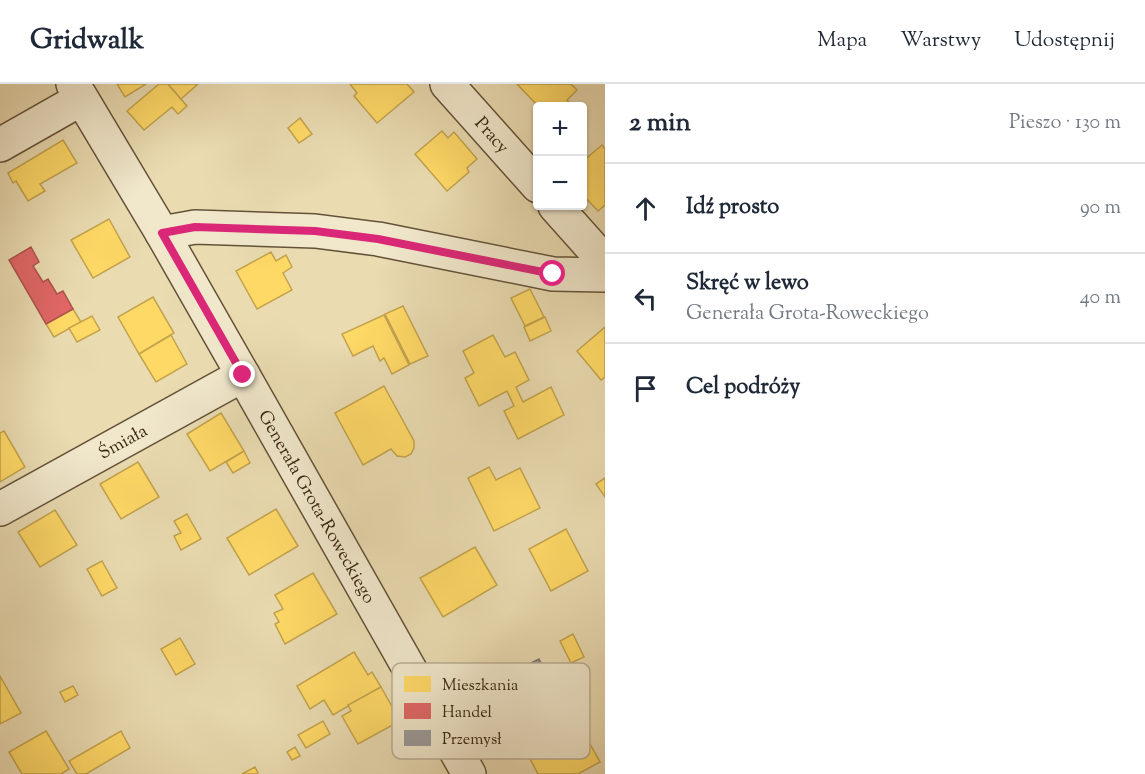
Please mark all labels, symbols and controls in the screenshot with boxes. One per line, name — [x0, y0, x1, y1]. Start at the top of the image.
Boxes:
text: Gridwalk — [30, 21, 144, 61]
text: Mapa — [817, 26, 867, 56]
text: Warstwy — [900, 26, 981, 56]
text: Udostępnij — [1014, 26, 1115, 56]
map controls — [533, 102, 587, 210]
button: + — [533, 102, 587, 156]
text: 2 min — [629, 105, 691, 142]
text: Pieszo · 130 m — [1009, 109, 1121, 138]
street label: Pracy — [467, 112, 514, 160]
button: − — [533, 156, 587, 210]
icon: ahead — [629, 192, 662, 225]
text: Idź prosto — [686, 192, 779, 224]
text: 90 m — [1080, 194, 1121, 223]
route start — [539, 260, 565, 286]
text: Skręć w lewo — [686, 268, 809, 300]
icon: left — [629, 282, 662, 315]
text: 40 m — [1080, 284, 1121, 313]
text: Generała Grota-Roweckiego — [686, 300, 929, 329]
route end — [229, 361, 255, 387]
icon: arrive — [629, 372, 662, 405]
text: Cel podróży — [686, 372, 800, 404]
street label: Generała Grota-Roweckiego — [250, 406, 381, 609]
street label: Śmiała — [94, 419, 153, 467]
legend — [392, 663, 590, 759]
text: Mieszkania — [442, 675, 519, 698]
text: Handel — [442, 702, 493, 725]
text: Przemysł — [442, 729, 502, 752]

